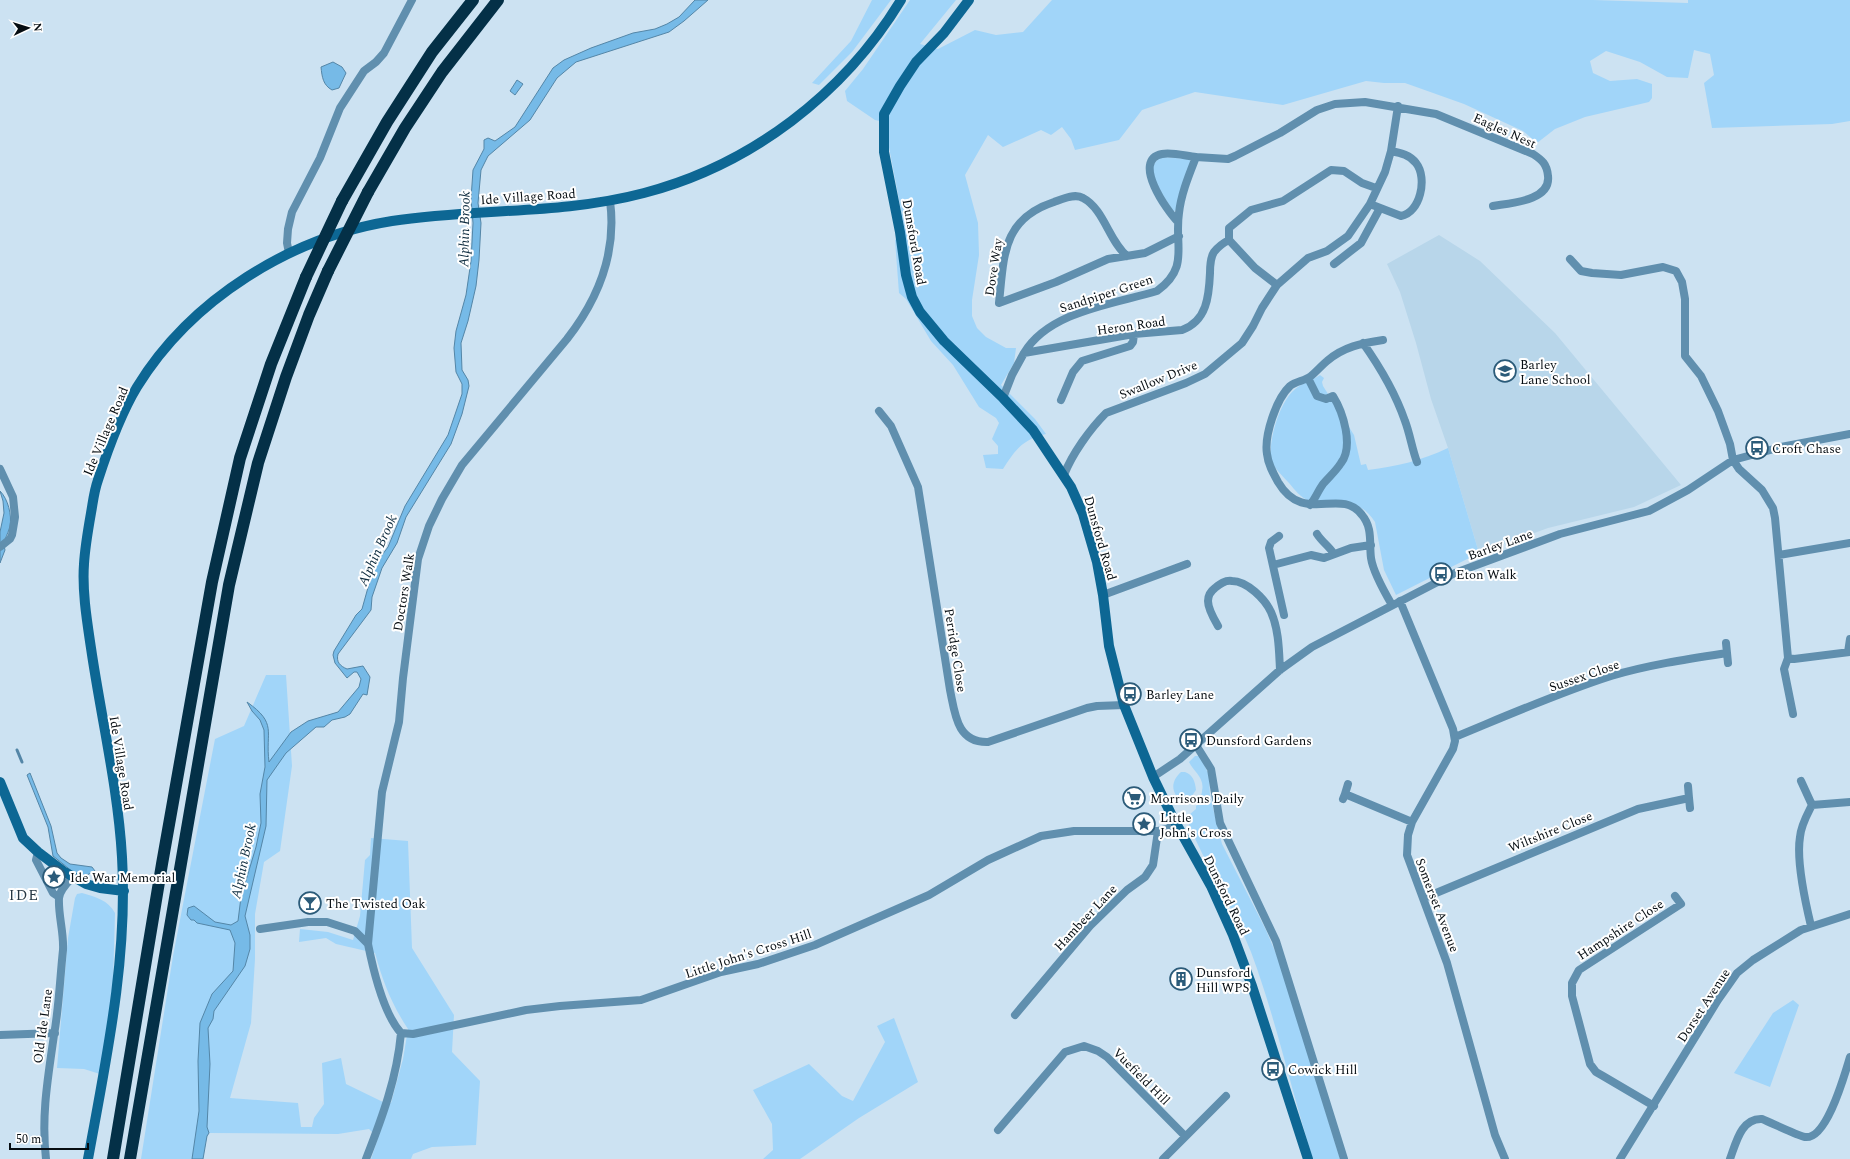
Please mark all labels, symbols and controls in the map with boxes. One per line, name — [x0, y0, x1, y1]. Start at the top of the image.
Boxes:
north arrow — [8, 8, 48, 48]
text: N — [29, 22, 46, 32]
street label: Eagles Nest — [1470, 108, 1540, 154]
street label: Ide Village Road — [480, 184, 576, 210]
water label: Alphin Brook — [453, 190, 476, 268]
street label: Dunsford Road — [897, 198, 931, 287]
street label: Dove Way — [980, 236, 1009, 297]
street label: Sandpiper Green — [1057, 269, 1156, 318]
street label: Heron Road — [1096, 311, 1167, 341]
street label: Swallow Drive — [1116, 355, 1201, 405]
place label: Barley Lane School — [1520, 355, 1591, 390]
school or university icon: Barley Lane School — [1492, 358, 1518, 384]
street label: Ide Village Road — [78, 384, 134, 479]
bus stop icon: Croft Chase — [1744, 435, 1770, 461]
place label: Croft Chase — [1772, 439, 1841, 459]
street label: Dunsford Road — [1078, 494, 1122, 583]
water label: Alphin Brook — [352, 511, 403, 590]
street label: Barley Lane — [1465, 524, 1536, 566]
street label: Doctors Walk — [388, 552, 420, 633]
bus stop icon: Eton Walk — [1428, 561, 1454, 587]
place label: Eton Walk — [1456, 565, 1517, 585]
street label: Perridge Close — [939, 607, 972, 694]
street label: Sussex Close — [1546, 655, 1622, 697]
bus stop icon: Barley Lane — [1117, 681, 1143, 707]
place label: Barley Lane — [1146, 685, 1214, 705]
street label: Ide Village Road — [104, 715, 138, 812]
bus stop icon: Dunsford Gardens — [1178, 727, 1204, 753]
place label: Dunsford Gardens — [1206, 731, 1312, 751]
supermarket icon: Morrisons Daily — [1121, 785, 1147, 811]
place label: Morrisons Daily — [1150, 789, 1244, 809]
street label: Wiltshire Close — [1505, 806, 1595, 858]
place label: Little John's Cross — [1160, 808, 1232, 843]
place icon: Little John's Cross — [1131, 811, 1157, 837]
water label: Alphin Brook — [225, 821, 262, 902]
street label: Dunsford Road — [1198, 852, 1254, 939]
street label: Somerset Avenue — [1410, 855, 1464, 955]
place icon: Ide War Memorial — [41, 864, 67, 890]
place label: Ide War Memorial — [70, 868, 176, 888]
street label: Hambeer Lane — [1050, 880, 1122, 955]
district label: IDE — [9, 884, 39, 907]
bar icon: The Twisted Oak — [297, 890, 323, 916]
place label: The Twisted Oak — [326, 894, 425, 914]
street label: Hampshire Close — [1573, 894, 1668, 965]
street label: Little John's Cross Hill — [682, 924, 814, 984]
place label: Dunsford Hill WPS — [1196, 963, 1250, 998]
street label: Dorset Avenue — [1672, 964, 1735, 1047]
building icon: Dunsford Hill WPS — [1168, 966, 1194, 992]
street label: Old Ide Lane — [28, 988, 58, 1065]
street label: Vuefield Hill — [1108, 1043, 1175, 1110]
bus stop icon: Cowick Hill — [1260, 1056, 1286, 1082]
place label: Cowick Hill — [1288, 1060, 1357, 1080]
scale bar — [10, 1125, 88, 1151]
text: 50 m — [16, 1130, 41, 1149]

